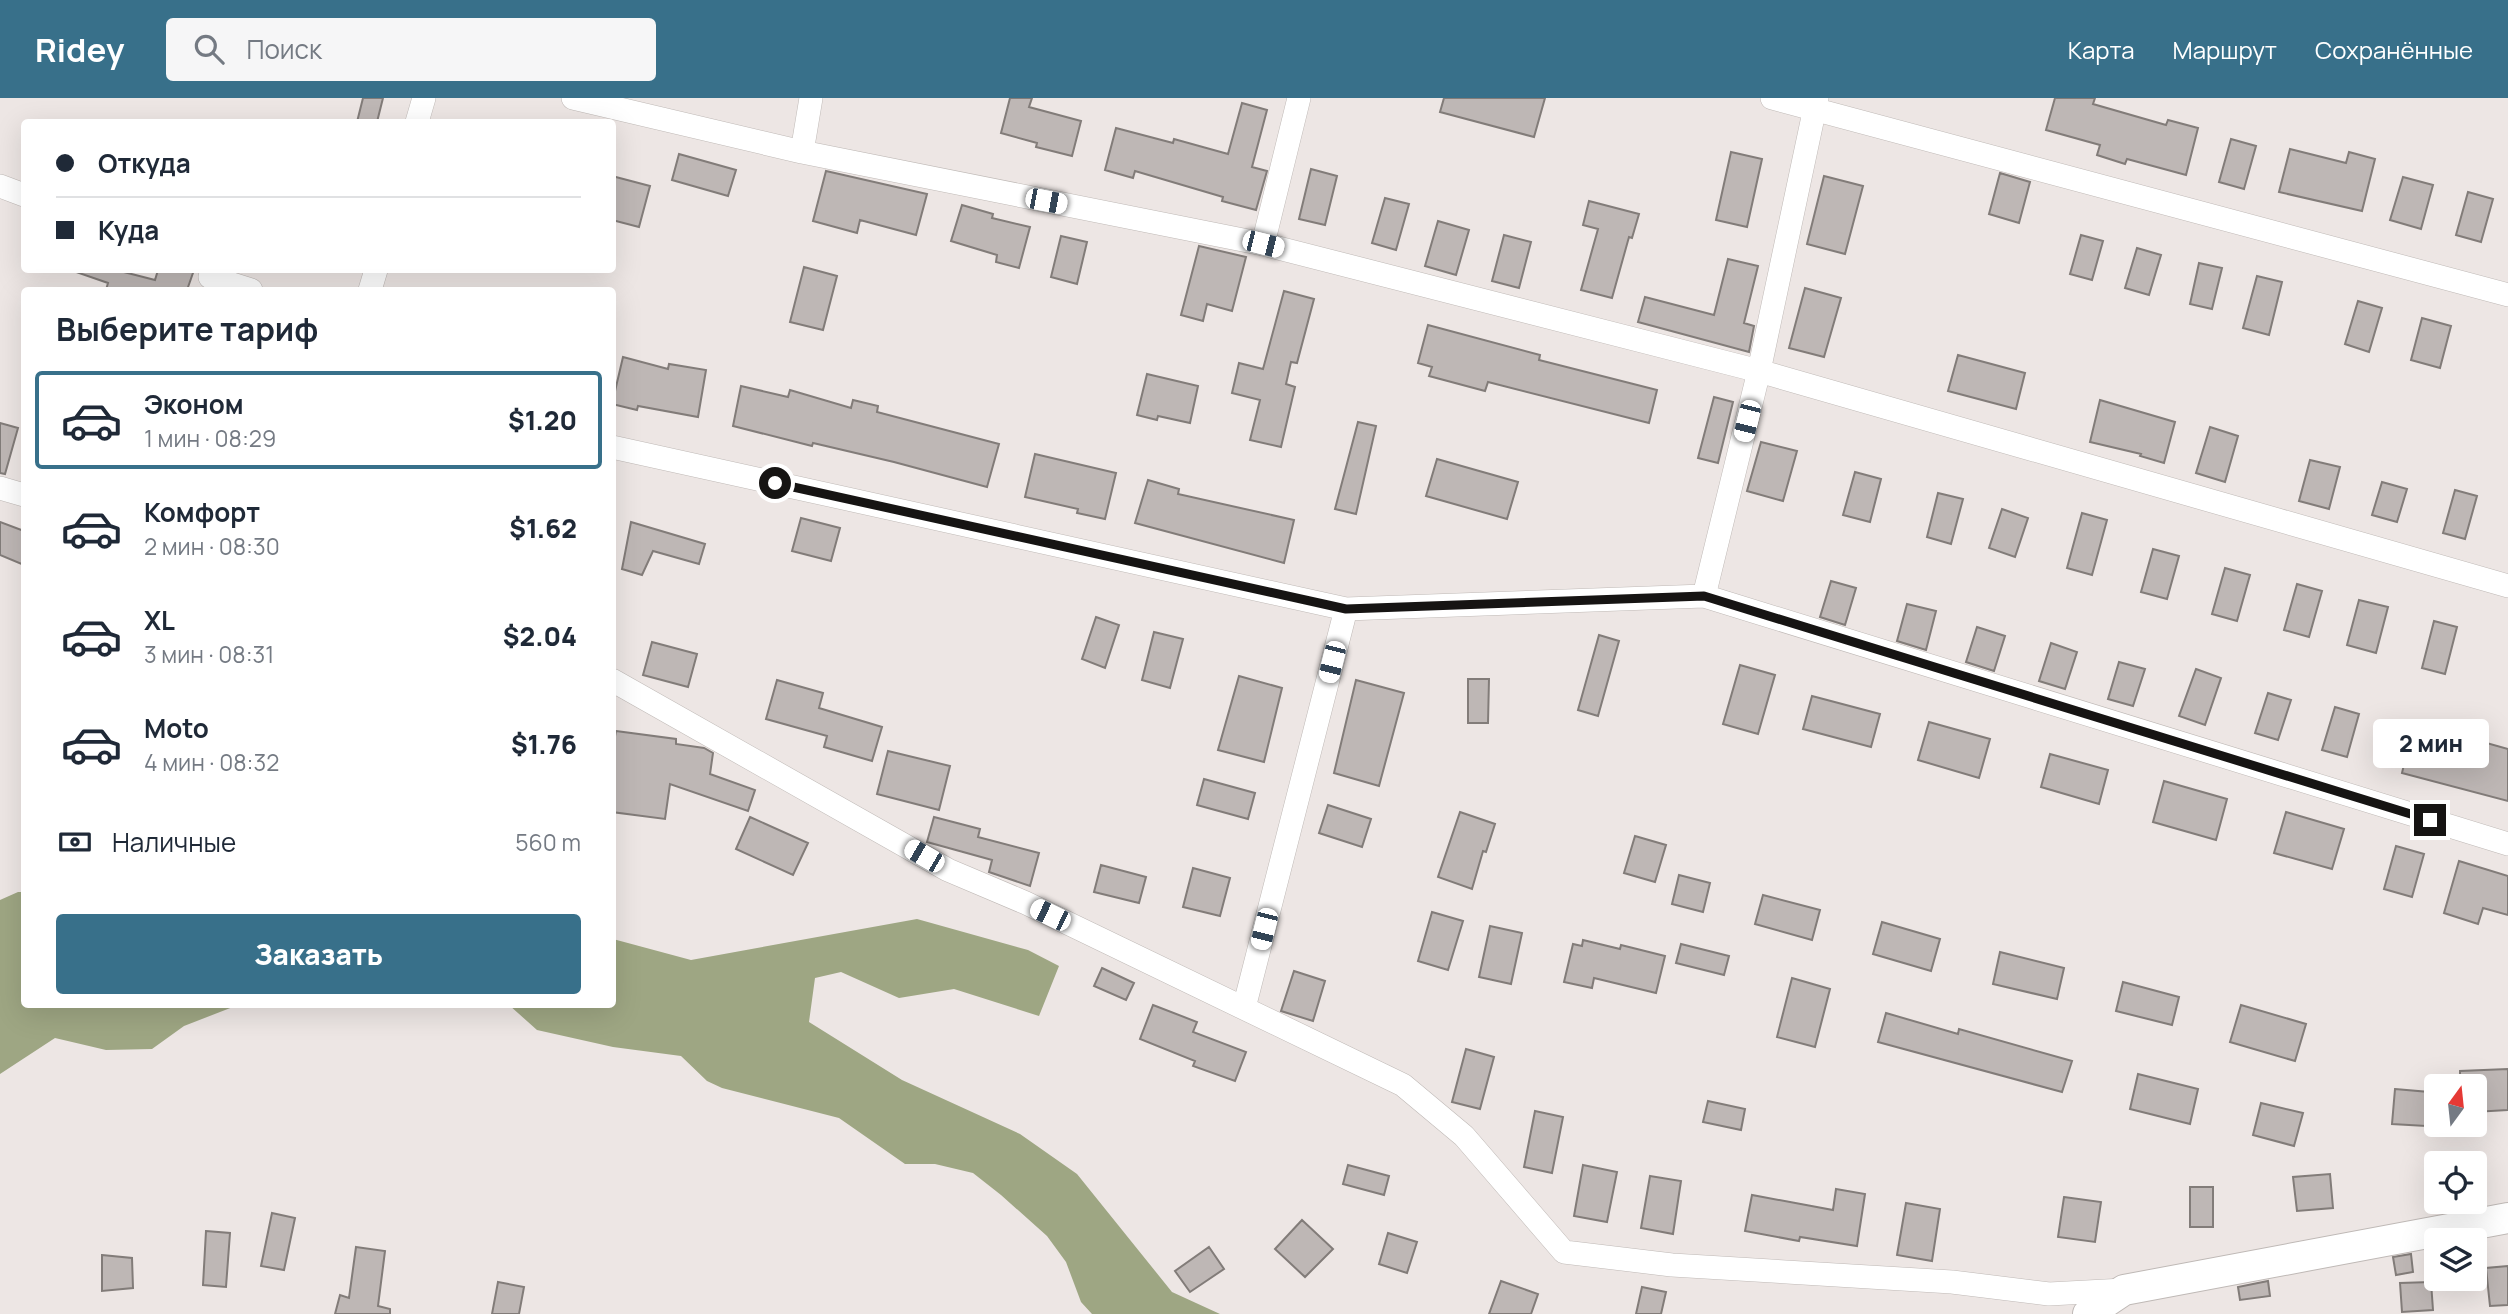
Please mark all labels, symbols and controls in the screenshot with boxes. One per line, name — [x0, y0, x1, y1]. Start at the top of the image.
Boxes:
search box — [166, 18, 656, 81]
text: Ridey — [35, 27, 124, 72]
icon: search — [190, 30, 228, 68]
text: Поиск — [246, 31, 322, 67]
text: Карта — [2068, 33, 2135, 66]
text: Маршрут — [2173, 33, 2277, 66]
text: Сохранённые — [2315, 33, 2473, 66]
text: Откуда — [98, 145, 191, 181]
car — [1024, 187, 1069, 215]
text: Куда — [98, 212, 159, 248]
car — [1241, 229, 1286, 259]
text: Выберите тариф — [56, 307, 318, 351]
text: Эконом — [144, 386, 244, 422]
icon: car — [60, 389, 123, 452]
car — [1732, 398, 1763, 444]
text: $1.20 — [508, 402, 577, 438]
text: 1 мин · 08:29 — [144, 422, 276, 454]
route start — [759, 467, 791, 499]
text: Комфорт — [144, 494, 260, 530]
icon: car — [60, 497, 123, 560]
text: $1.62 — [509, 510, 577, 546]
text: 2 мин · 08:30 — [144, 530, 280, 562]
text: XL — [144, 602, 175, 638]
icon: car — [60, 605, 123, 668]
text: $2.04 — [503, 618, 577, 654]
text: 3 мин · 08:31 — [144, 638, 274, 670]
car — [1317, 639, 1348, 685]
text: Moto — [144, 710, 209, 746]
icon: car — [60, 713, 123, 776]
callout: 2 мин — [2372, 718, 2488, 768]
text: $1.76 — [511, 726, 577, 762]
text: 2 мин — [2399, 727, 2463, 759]
text: 4 мин · 08:32 — [144, 746, 279, 778]
route end — [2414, 804, 2446, 836]
icon: cash — [56, 823, 94, 861]
text: Наличные — [112, 824, 236, 860]
text: 560 m — [515, 826, 581, 858]
car — [901, 836, 948, 876]
car — [1027, 896, 1074, 934]
car — [1249, 906, 1280, 952]
button: Заказать — [56, 914, 581, 994]
north arrow — [2424, 1074, 2487, 1138]
map controls — [2424, 1074, 2487, 1291]
button: locate — [2424, 1151, 2487, 1214]
button: layers — [2424, 1228, 2487, 1291]

